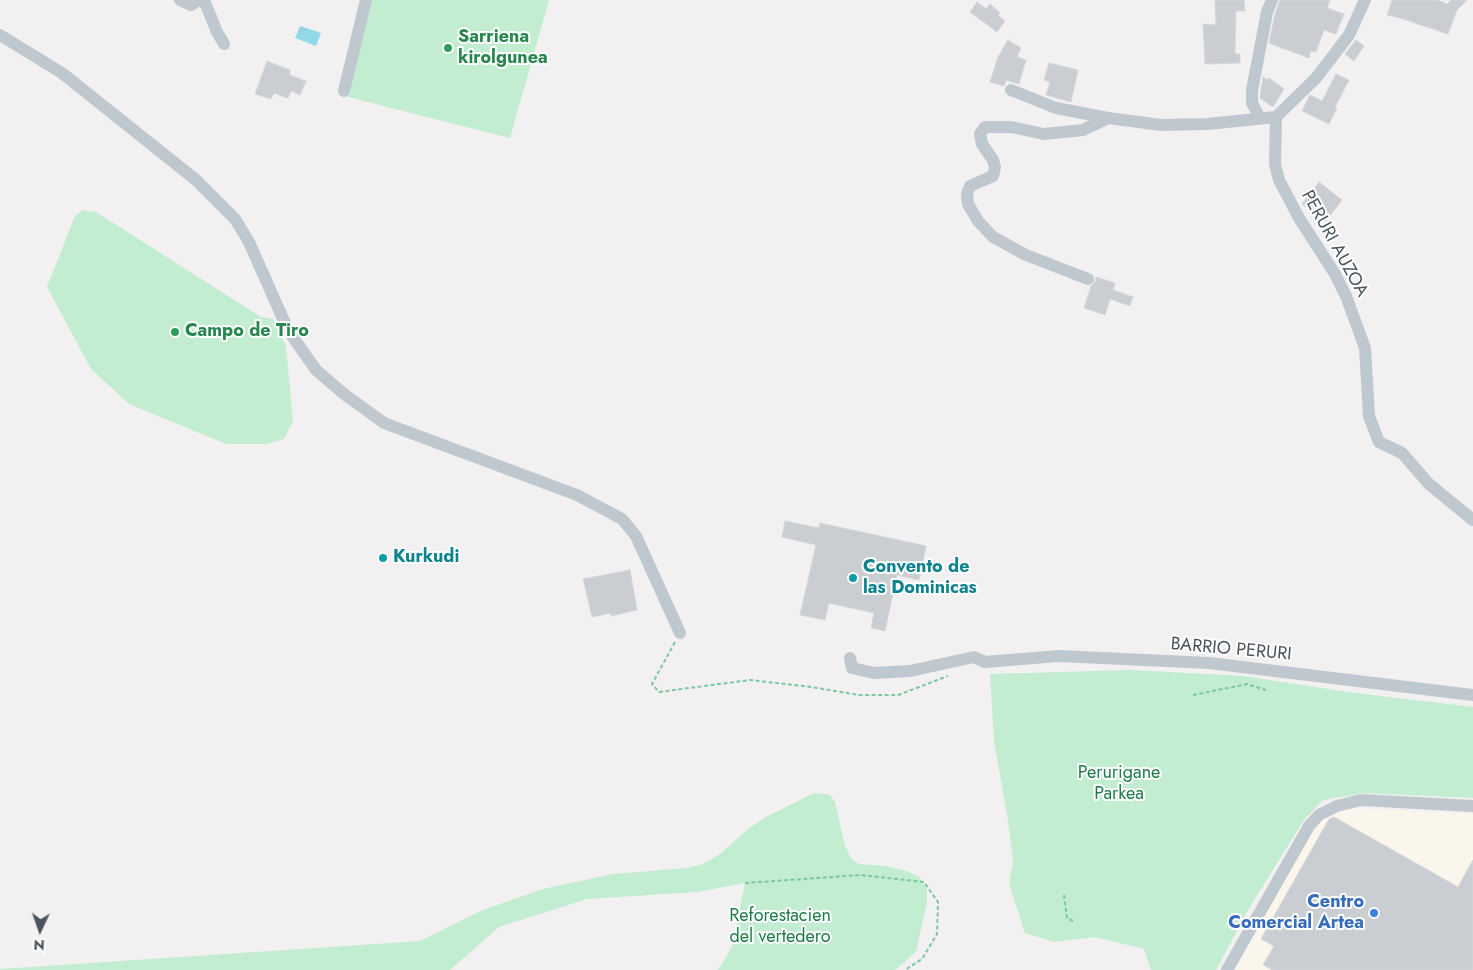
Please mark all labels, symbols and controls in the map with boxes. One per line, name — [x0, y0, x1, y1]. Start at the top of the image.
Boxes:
place label: Sarriena kirolgunea — [458, 27, 548, 70]
marker: Sarriena kirolgunea — [442, 42, 454, 54]
street label: PERURI AUZOA — [1296, 187, 1372, 301]
place label: Campo de Tiro — [185, 321, 309, 343]
marker: Campo de Tiro — [169, 326, 181, 338]
place label: Kurkudi — [393, 547, 459, 569]
marker: Kurkudi — [377, 552, 389, 564]
place label: Convento de las Dominicas — [863, 557, 977, 600]
marker: Convento de las Dominicas — [847, 572, 859, 584]
street label: BARRIO PERURI — [1170, 634, 1292, 666]
park label: Perurigane Parkea — [1078, 763, 1160, 806]
place label: Centro Comercial Artea — [1228, 892, 1364, 934]
north arrow — [15, 905, 65, 955]
park label: Reforestacien del vertedero — [729, 906, 831, 949]
marker: Centro Comercial Artea — [1368, 907, 1380, 919]
text: N — [33, 935, 45, 955]

